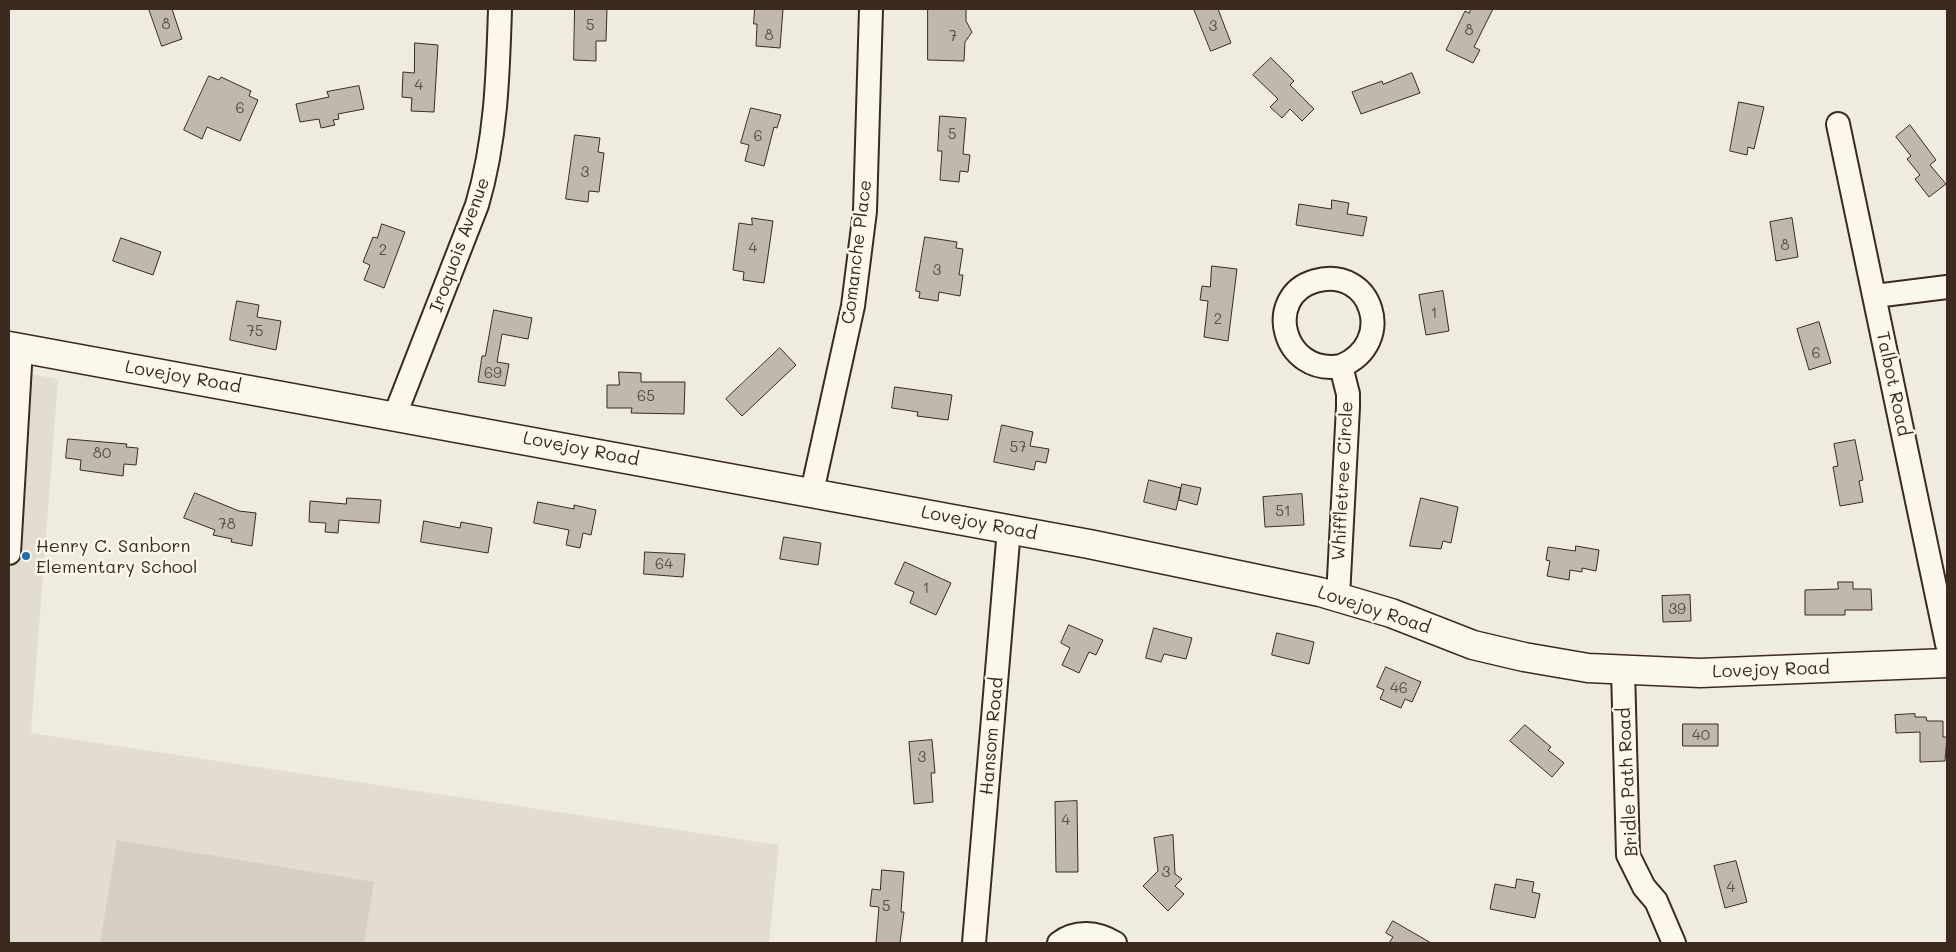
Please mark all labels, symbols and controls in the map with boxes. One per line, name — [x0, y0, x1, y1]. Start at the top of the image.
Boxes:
house number: 8 — [161, 15, 171, 33]
house number: 5 — [586, 16, 594, 34]
house number: 3 — [1209, 17, 1217, 35]
house number: 8 — [1464, 21, 1474, 39]
house number: 8 — [764, 26, 774, 44]
house number: 7 — [949, 27, 957, 45]
house number: 4 — [415, 76, 423, 94]
house number: 6 — [235, 99, 245, 117]
house number: 5 — [948, 125, 956, 143]
house number: 6 — [753, 127, 763, 145]
house number: 3 — [581, 163, 589, 181]
street label: Iroquois Avenue — [426, 175, 494, 315]
street label: Comanche Place — [837, 179, 877, 325]
house number: 8 — [1780, 236, 1790, 254]
house number: 4 — [749, 239, 757, 257]
house number: 2 — [379, 241, 387, 259]
house number: 3 — [933, 261, 941, 279]
house number: 1 — [1431, 304, 1437, 322]
house number: 2 — [1214, 310, 1222, 328]
house number: 75 — [246, 322, 264, 340]
street label: Talbot Road — [1871, 330, 1915, 438]
house number: 6 — [1811, 344, 1821, 362]
street label: Lovejoy Road — [123, 356, 243, 398]
house number: 69 — [484, 364, 502, 382]
house number: 65 — [637, 387, 655, 405]
street label: Whiffletree Circle — [1328, 401, 1358, 561]
street label: Lovejoy Road — [521, 427, 641, 471]
house number: 57 — [1009, 438, 1027, 456]
house number: 80 — [93, 444, 111, 462]
street label: Lovejoy Road — [919, 501, 1039, 545]
house number: 51 — [1275, 502, 1291, 520]
house number: 78 — [218, 515, 236, 533]
place label: Henry C. Sanborn Elementary School — [36, 535, 197, 578]
marker: Henry C. Sanborn Elementary School — [20, 550, 32, 562]
house number: 64 — [655, 555, 673, 573]
house number: 1 — [923, 579, 929, 597]
street label: Lovejoy Road — [1315, 582, 1433, 638]
house number: 39 — [1668, 600, 1686, 618]
street label: Lovejoy Road — [1712, 657, 1830, 683]
street label: Hansom Road — [976, 676, 1008, 796]
house number: 46 — [1390, 679, 1408, 697]
street label: Bridle Path Road — [1613, 707, 1643, 857]
house number: 40 — [1692, 726, 1710, 744]
house number: 3 — [918, 748, 926, 766]
house number: 4 — [1062, 811, 1070, 829]
house number: 3 — [1162, 863, 1170, 881]
house number: 4 — [1727, 878, 1735, 896]
house number: 5 — [882, 897, 890, 915]

